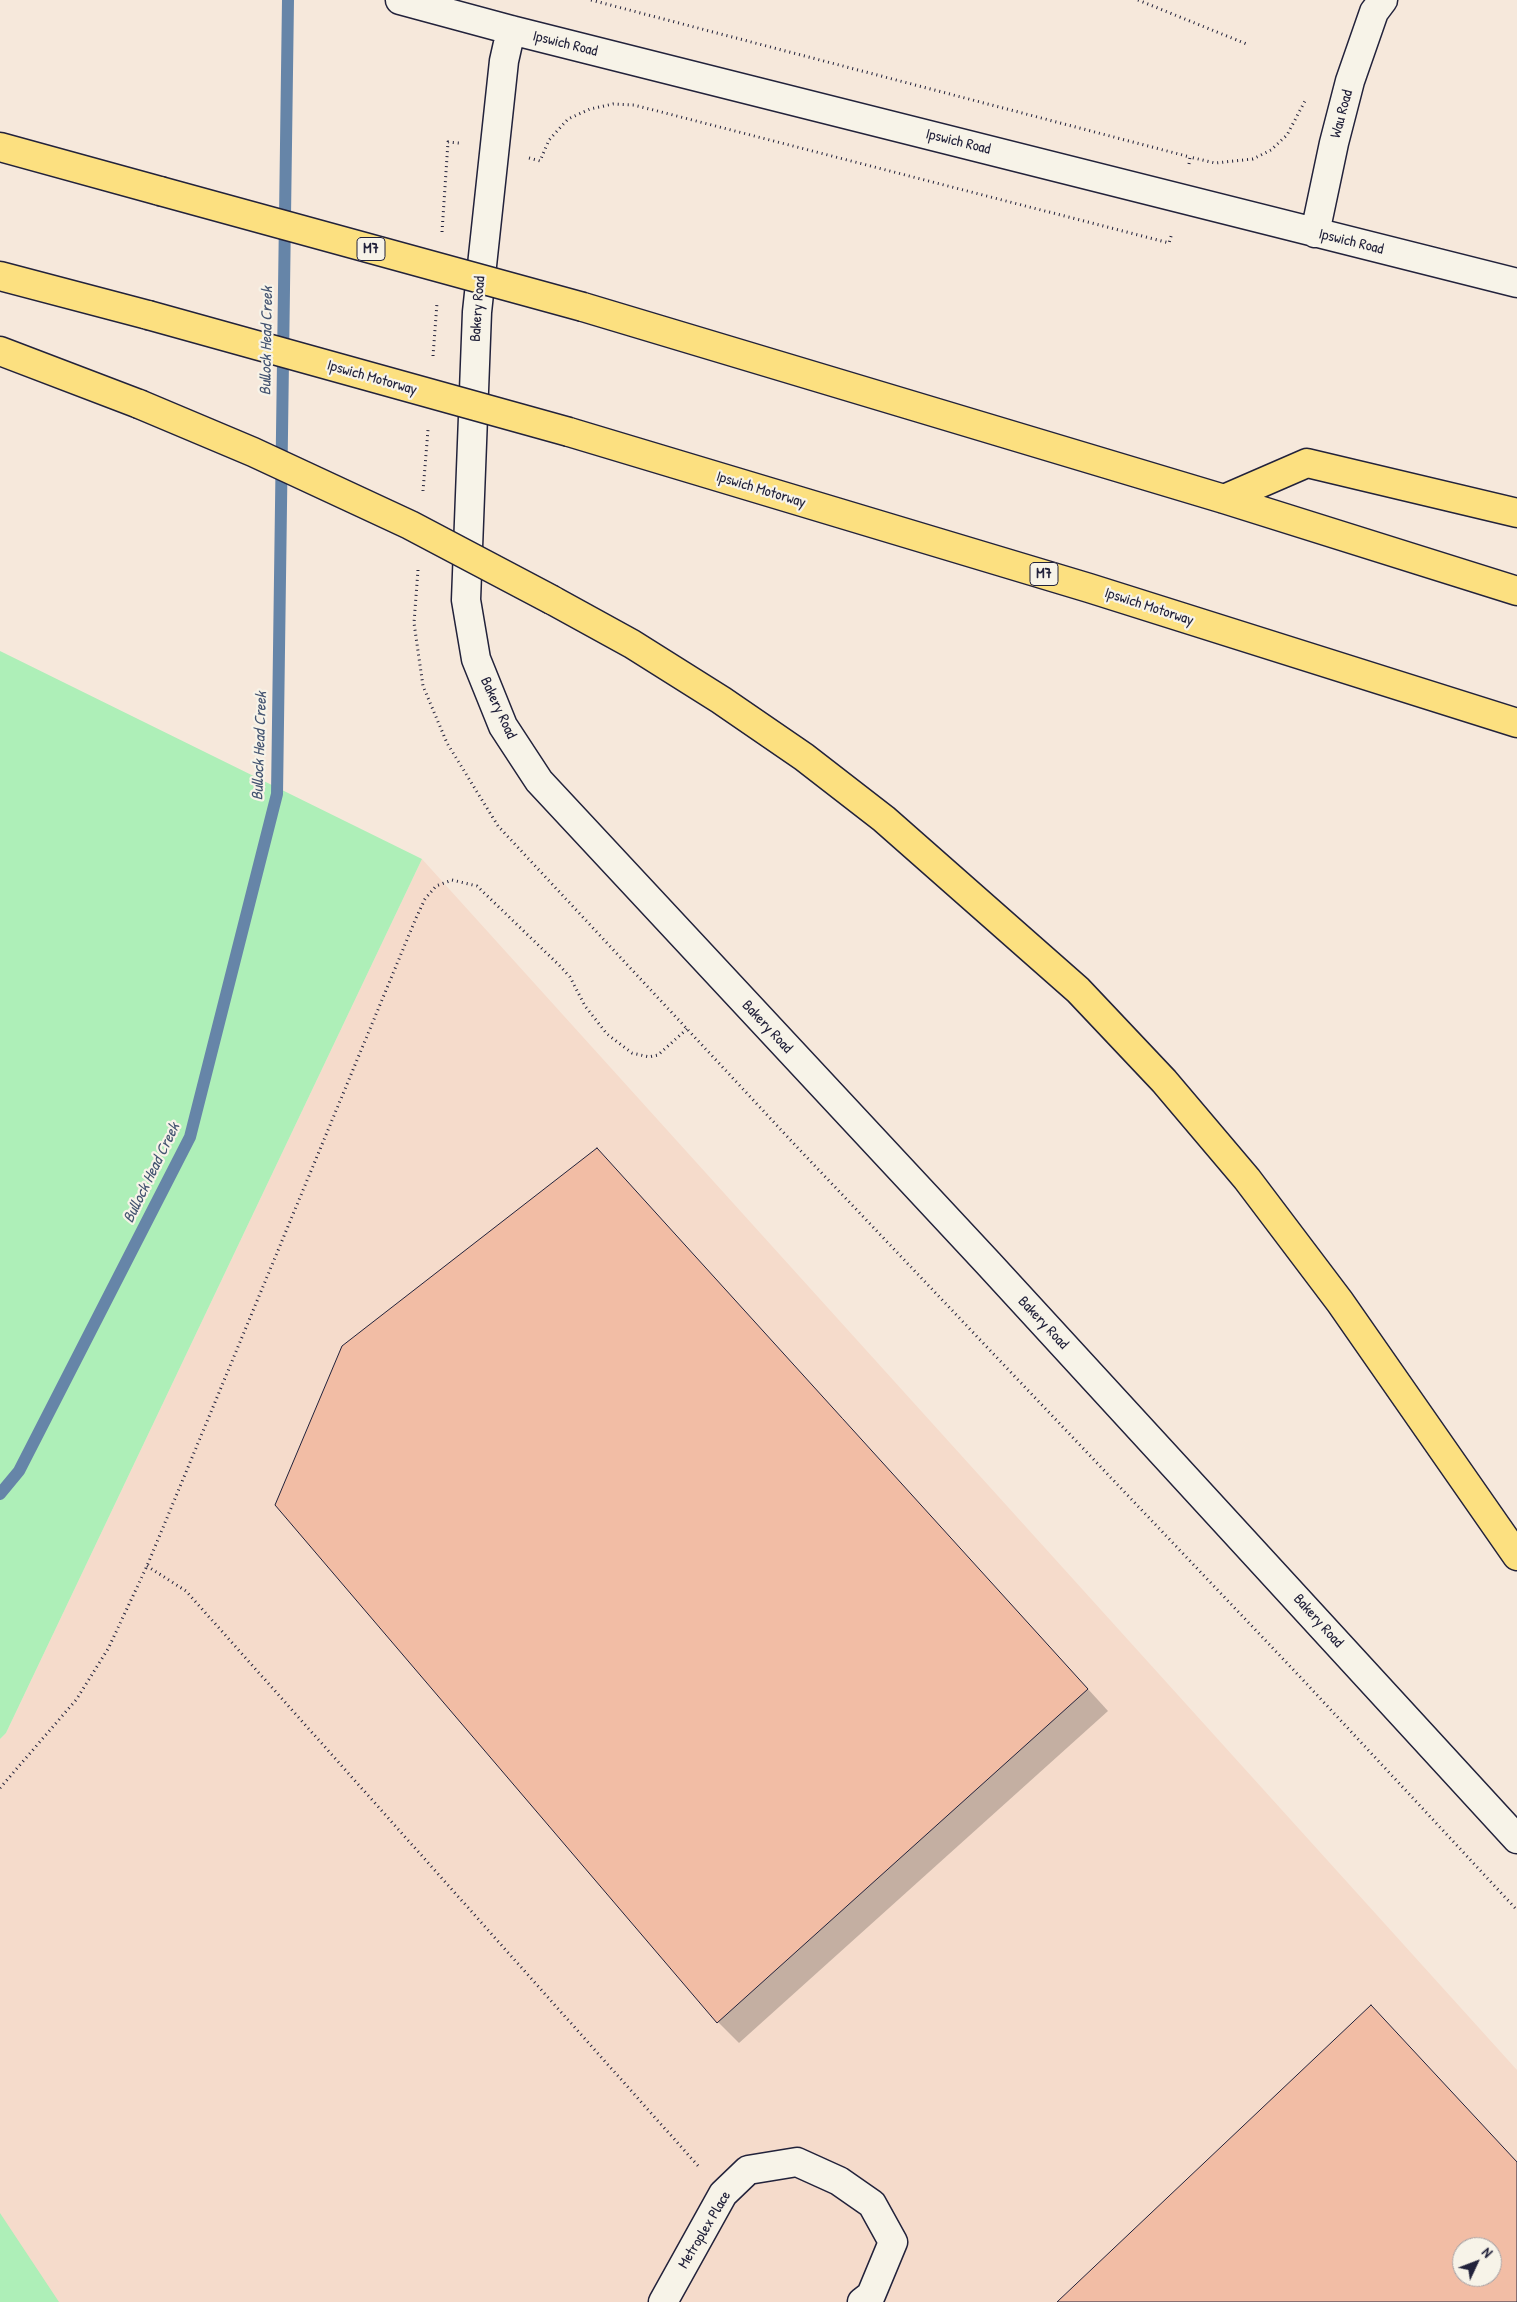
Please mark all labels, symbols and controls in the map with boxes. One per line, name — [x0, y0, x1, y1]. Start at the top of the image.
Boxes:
street label: Ipswich Road — [531, 27, 599, 61]
street label: Wau Road — [1327, 88, 1357, 140]
street label: Ipswich Road — [924, 125, 992, 159]
street label: Ipswich Road — [1317, 225, 1385, 259]
road number: M7 — [357, 238, 385, 260]
street label: Bakery Road — [467, 276, 489, 342]
water label: Bullock Head Creek — [256, 286, 278, 396]
street label: Ipswich Motorway — [325, 357, 419, 399]
street label: Ipswich Motorway — [714, 468, 808, 512]
road number: M7 — [1030, 562, 1058, 586]
street label: Ipswich Motorway — [1102, 584, 1196, 630]
street label: Bakery Road — [476, 674, 520, 742]
water label: Bullock Head Creek — [249, 691, 271, 801]
street label: Bakery Road — [738, 997, 796, 1057]
water label: Bullock Head Creek — [120, 1120, 184, 1226]
street label: Bakery Road — [1014, 1293, 1072, 1353]
street label: Bakery Road — [1289, 1591, 1347, 1651]
street label: Metroplex Place — [675, 2188, 735, 2272]
north arrow — [1452, 2237, 1502, 2287]
text: N — [1478, 2243, 1497, 2261]

